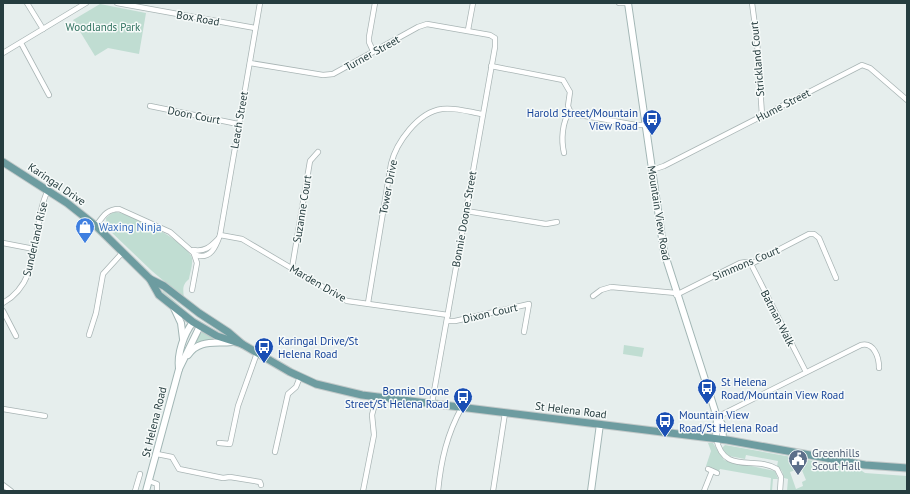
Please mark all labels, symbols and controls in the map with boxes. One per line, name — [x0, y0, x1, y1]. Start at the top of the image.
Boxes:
street label: Box Road — [175, 7, 221, 29]
park label: Woodlands Park — [66, 20, 141, 34]
street label: Strickland Court — [747, 20, 767, 97]
street label: Turner Street — [342, 32, 402, 74]
street label: Hume Street — [754, 85, 813, 125]
street label: Leach Street — [227, 90, 251, 150]
street label: Doon Court — [166, 103, 222, 127]
place label: Harold Street/Mountain View Road — [527, 106, 638, 133]
bus stop icon: Harold Street/Mountain View Road — [641, 108, 663, 136]
street label: Tower Drive — [376, 158, 400, 216]
street label: Karingal Drive — [25, 160, 89, 209]
street label: Mountain View Road — [645, 164, 673, 262]
street label: Bonnie Doone Street — [449, 170, 479, 268]
street label: Suzanne Court — [290, 174, 314, 244]
street label: Sunderland Rise — [20, 200, 50, 278]
shop icon: Waxing Ninja — [74, 216, 96, 244]
place label: Waxing Ninja — [99, 220, 161, 234]
street label: Simmons Court — [710, 242, 782, 283]
street label: Marden Drive — [287, 261, 349, 305]
street label: Batman Walk — [758, 287, 798, 349]
street label: Dixon Court — [461, 300, 519, 326]
place label: Karingal Drive/St Helena Road — [278, 334, 358, 361]
bus stop icon: Karingal Drive/St Helena Road — [253, 336, 275, 364]
place label: St Helena Road/Mountain View Road — [721, 375, 844, 402]
bus stop icon: St Helena Road/Mountain View Road — [696, 377, 718, 405]
place label: Bonnie Doone Street/St Helena Road — [345, 384, 449, 411]
street label: St Helena Road — [139, 385, 170, 459]
bus stop icon: Bonnie Doone Street/St Helena Road — [452, 386, 474, 414]
street label: St Helena Road — [534, 399, 608, 421]
place label: Mountain View Road/St Helena Road — [679, 408, 778, 435]
bus stop icon: Mountain View Road/St Helena Road — [654, 410, 676, 438]
place label: Greenhills Scout Hall — [812, 446, 861, 473]
public building icon: Greenhills Scout Hall — [787, 448, 809, 476]

